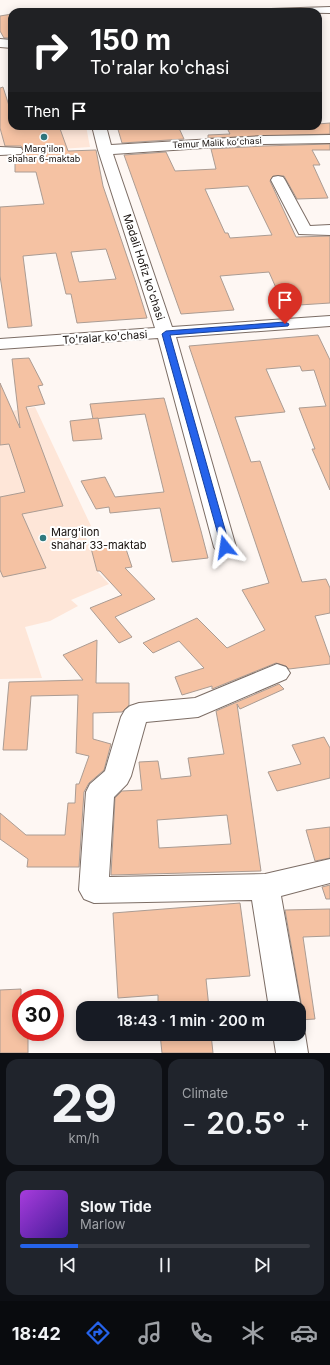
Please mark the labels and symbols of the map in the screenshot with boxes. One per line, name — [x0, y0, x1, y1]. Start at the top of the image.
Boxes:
marker: Marg'ilon shahar 6-maktab — [39, 132, 49, 142]
street label: Temur Malik koʻchasi — [172, 135, 262, 150]
place label: Marg'ilon shahar 6-maktab — [8, 143, 81, 164]
street label: Madali Hofiz ko'chasi — [120, 212, 168, 322]
pin — [268, 283, 302, 324]
street label: To'ralar ko'chasi — [62, 327, 148, 347]
place label: Marg'ilon shahar 33-maktab — [51, 525, 147, 552]
position arrow — [204, 526, 246, 568]
marker: Marg'ilon shahar 33-maktab — [38, 533, 48, 543]
speed limit sign: 30 — [12, 989, 64, 1041]

